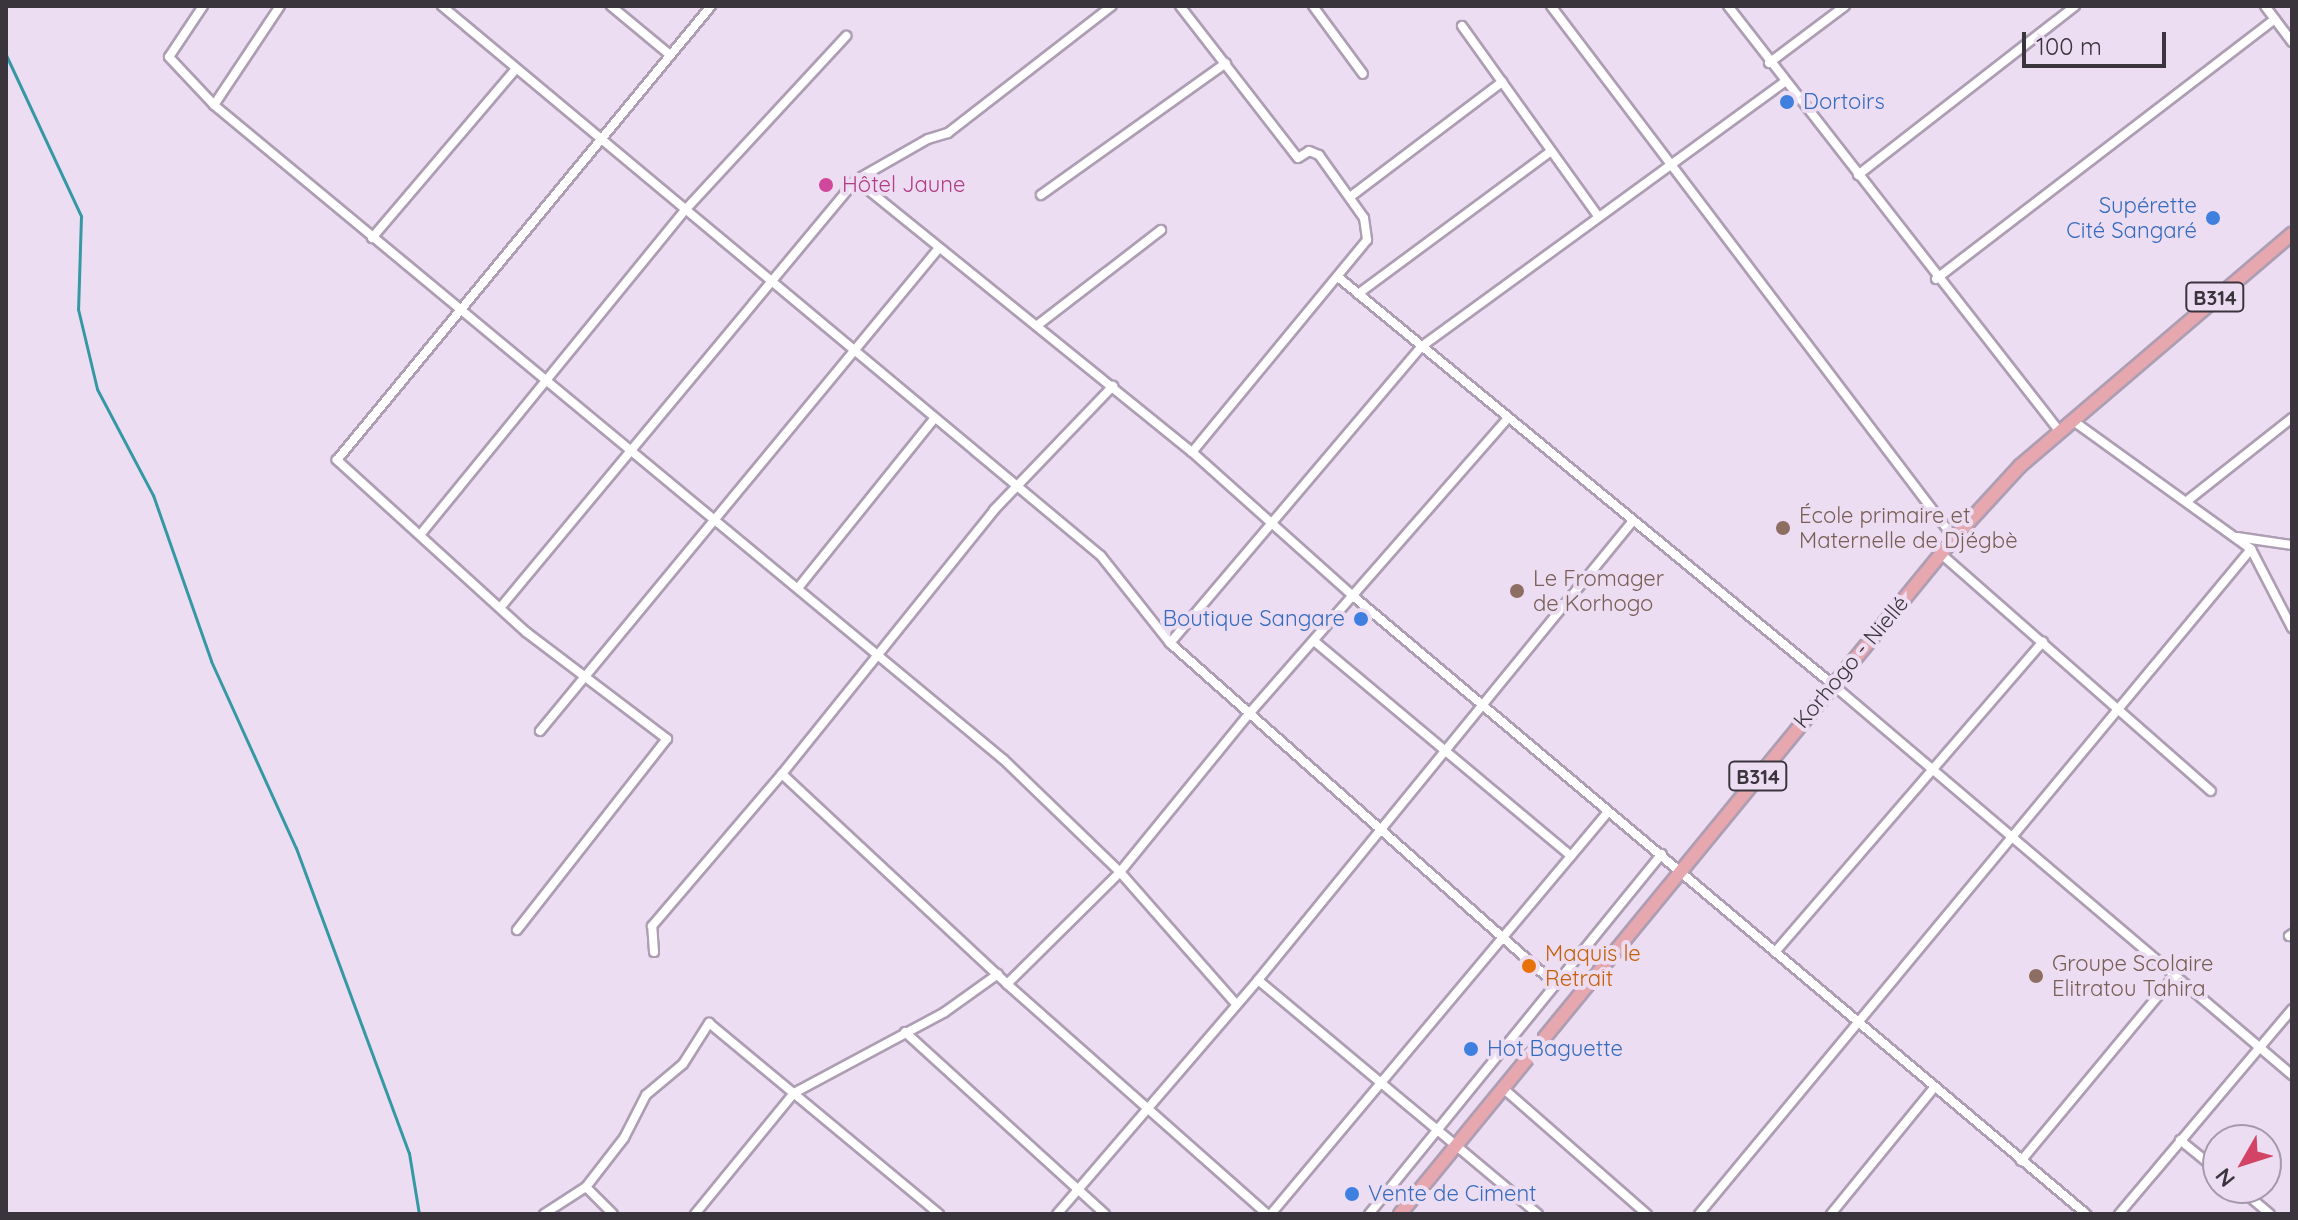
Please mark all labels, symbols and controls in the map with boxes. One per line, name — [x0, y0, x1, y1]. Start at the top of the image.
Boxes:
scale bar — [2026, 16, 2170, 66]
text: 100 m — [2036, 31, 2102, 61]
place label: Dortoirs — [1803, 89, 1885, 115]
marker: Dortoirs — [1778, 93, 1796, 111]
place label: Hôtel Jaune — [842, 172, 965, 198]
marker: Hôtel Jaune — [817, 176, 835, 194]
place label: Supérette Cité Sangaré — [2066, 192, 2197, 244]
marker: Supérette Cité Sangaré — [2204, 209, 2222, 227]
road number: B314 — [2185, 281, 2245, 313]
place label: École primaire et Maternelle de Djégbè — [1799, 502, 2018, 554]
marker: École primaire et Maternelle de Djégbè — [1774, 519, 1792, 537]
place label: Le Fromager de Korhogo — [1533, 565, 1664, 616]
marker: Le Fromager de Korhogo — [1508, 582, 1526, 600]
street label: Korhogo - Niellé — [1788, 590, 1914, 734]
place label: Boutique Sangare — [1163, 606, 1345, 632]
marker: Boutique Sangare — [1352, 610, 1370, 628]
road number: B314 — [1728, 760, 1788, 792]
place label: Maquis le Retrait — [1545, 940, 1641, 992]
place label: Groupe Scolaire Elitratou Tahira — [2052, 950, 2213, 1002]
marker: Maquis le Retrait — [1520, 957, 1538, 975]
marker: Groupe Scolaire Elitratou Tahira — [2027, 967, 2045, 985]
place label: Hot Baguette — [1487, 1036, 1623, 1062]
marker: Hot Baguette — [1462, 1040, 1480, 1058]
north arrow — [2202, 1124, 2282, 1204]
text: N — [2209, 1163, 2241, 1193]
place label: Vente de Ciment — [1368, 1181, 1537, 1207]
marker: Vente de Ciment — [1343, 1185, 1361, 1203]

